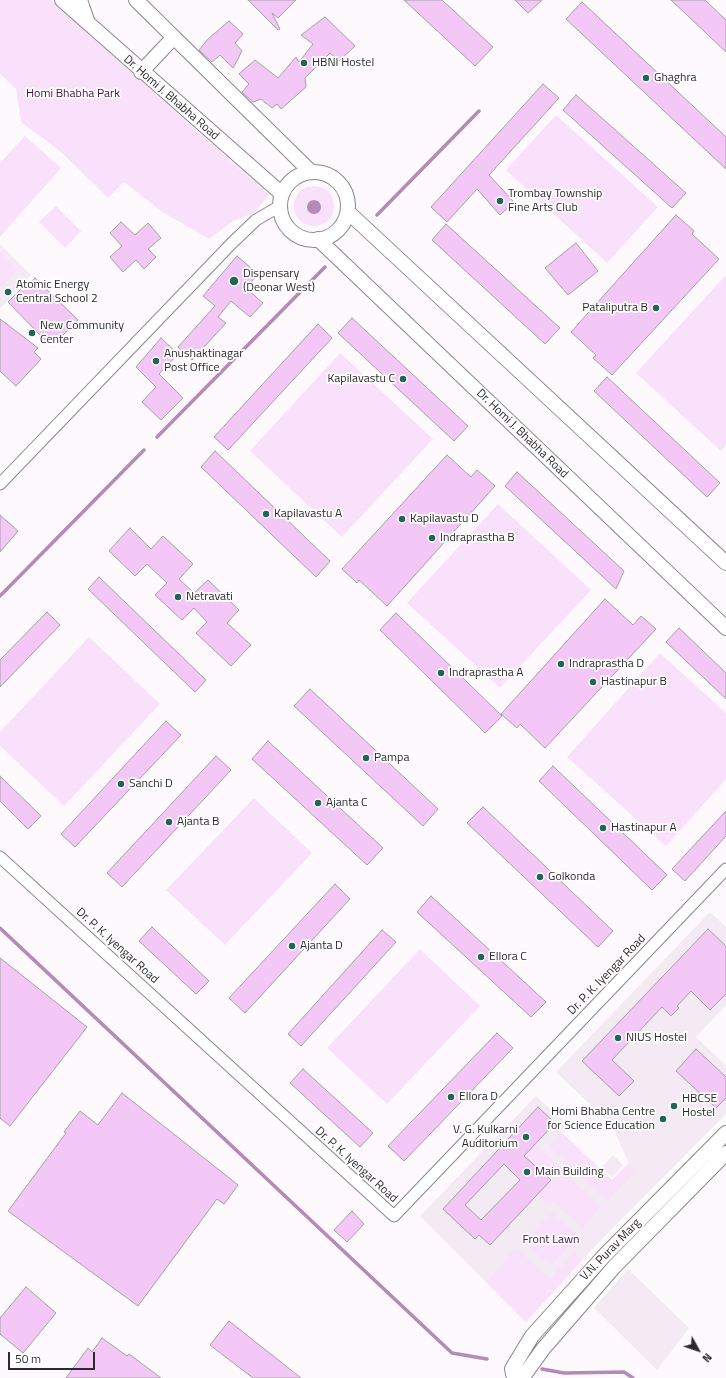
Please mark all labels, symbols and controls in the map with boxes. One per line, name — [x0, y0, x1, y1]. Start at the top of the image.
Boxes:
street label: Dr. Homi J. Bhabha Road — [120, 53, 222, 143]
place label: HBNI Hostel — [312, 56, 374, 70]
marker: HBNI Hostel — [299, 58, 309, 68]
place label: Ghaghra — [654, 71, 697, 85]
marker: Ghaghra — [641, 73, 651, 83]
park label: Homi Bhabha Park — [26, 87, 120, 101]
place label: Trombay Township Fine Arts Club — [508, 187, 602, 215]
marker: Trombay Township Fine Arts Club — [495, 196, 505, 206]
place label: Dispensary (Deonar West) — [243, 267, 315, 295]
marker: Dispensary (Deonar West) — [228, 275, 240, 287]
place label: Atomic Energy Central School 2 — [16, 278, 98, 306]
marker: Atomic Energy Central School 2 — [3, 287, 13, 297]
place label: Pataliputra B — [582, 301, 648, 315]
marker: Pataliputra B — [651, 303, 661, 313]
place label: New Community Center — [40, 319, 124, 347]
marker: New Community Center — [27, 328, 37, 338]
place label: Anushaktinagar Post Office — [164, 347, 243, 375]
marker: Anushaktinagar Post Office — [151, 356, 161, 366]
place label: Kapilavastu C — [327, 372, 395, 386]
marker: Kapilavastu C — [398, 374, 408, 384]
street label: Dr. Homi J. Bhabha Road — [473, 386, 571, 482]
place label: Kapilavastu A — [274, 507, 342, 521]
marker: Kapilavastu A — [261, 509, 271, 519]
place label: Kapilavastu D — [410, 512, 479, 526]
marker: Kapilavastu D — [397, 514, 407, 524]
place label: Indraprastha B — [440, 531, 515, 545]
marker: Indraprastha B — [427, 533, 437, 543]
place label: Netravati — [186, 590, 233, 604]
marker: Netravati — [173, 592, 183, 602]
place label: Indraprastha D — [569, 657, 644, 671]
marker: Indraprastha D — [556, 659, 566, 669]
place label: Indraprastha A — [449, 666, 523, 680]
marker: Indraprastha A — [436, 668, 446, 678]
place label: Hastinapur B — [601, 675, 667, 689]
marker: Hastinapur B — [588, 677, 598, 687]
place label: Pampa — [374, 751, 409, 765]
marker: Pampa — [361, 753, 371, 763]
place label: Sanchi D — [129, 777, 173, 791]
marker: Sanchi D — [116, 779, 126, 789]
place label: Ajanta C — [326, 796, 368, 810]
marker: Ajanta C — [313, 798, 323, 808]
place label: Ajanta B — [177, 815, 219, 829]
marker: Ajanta B — [164, 817, 174, 827]
place label: Hastinapur A — [611, 821, 677, 835]
marker: Hastinapur A — [598, 823, 608, 833]
place label: Golkonda — [548, 870, 595, 884]
marker: Golkonda — [535, 872, 545, 882]
street label: Dr. P. K. Iyengar Road — [73, 905, 161, 987]
street label: Dr. P. K. Iyengar Road — [565, 932, 649, 1018]
place label: Ajanta D — [300, 939, 343, 953]
marker: Ajanta D — [287, 941, 297, 951]
place label: Ellora C — [489, 950, 527, 964]
marker: Ellora C — [476, 952, 486, 962]
place label: NIUS Hostel — [626, 1031, 687, 1045]
marker: NIUS Hostel — [613, 1033, 623, 1043]
place label: Ellora D — [459, 1090, 498, 1104]
marker: Ellora D — [446, 1092, 456, 1102]
place label: HBCSE Hostel — [682, 1092, 717, 1120]
marker: HBCSE Hostel — [669, 1101, 679, 1111]
place label: Homi Bhabha Centre for Science Education — [547, 1105, 655, 1133]
marker: Homi Bhabha Centre for Science Education — [658, 1114, 668, 1124]
place label: V. G. Kulkarni Auditorium — [453, 1123, 518, 1151]
street label: Dr. P. K. Iyengar Road — [312, 1124, 400, 1206]
marker: V. G. Kulkarni Auditorium — [521, 1132, 531, 1142]
place label: Main Building — [535, 1165, 604, 1179]
marker: Main Building — [522, 1167, 532, 1177]
street label: V.N. Purav Marg — [578, 1216, 644, 1284]
park label: Front Lawn — [522, 1233, 580, 1247]
north arrow — [678, 1330, 718, 1370]
scale bar — [10, 1344, 97, 1370]
text: 50 m — [15, 1349, 41, 1368]
text: N — [699, 1350, 716, 1366]

